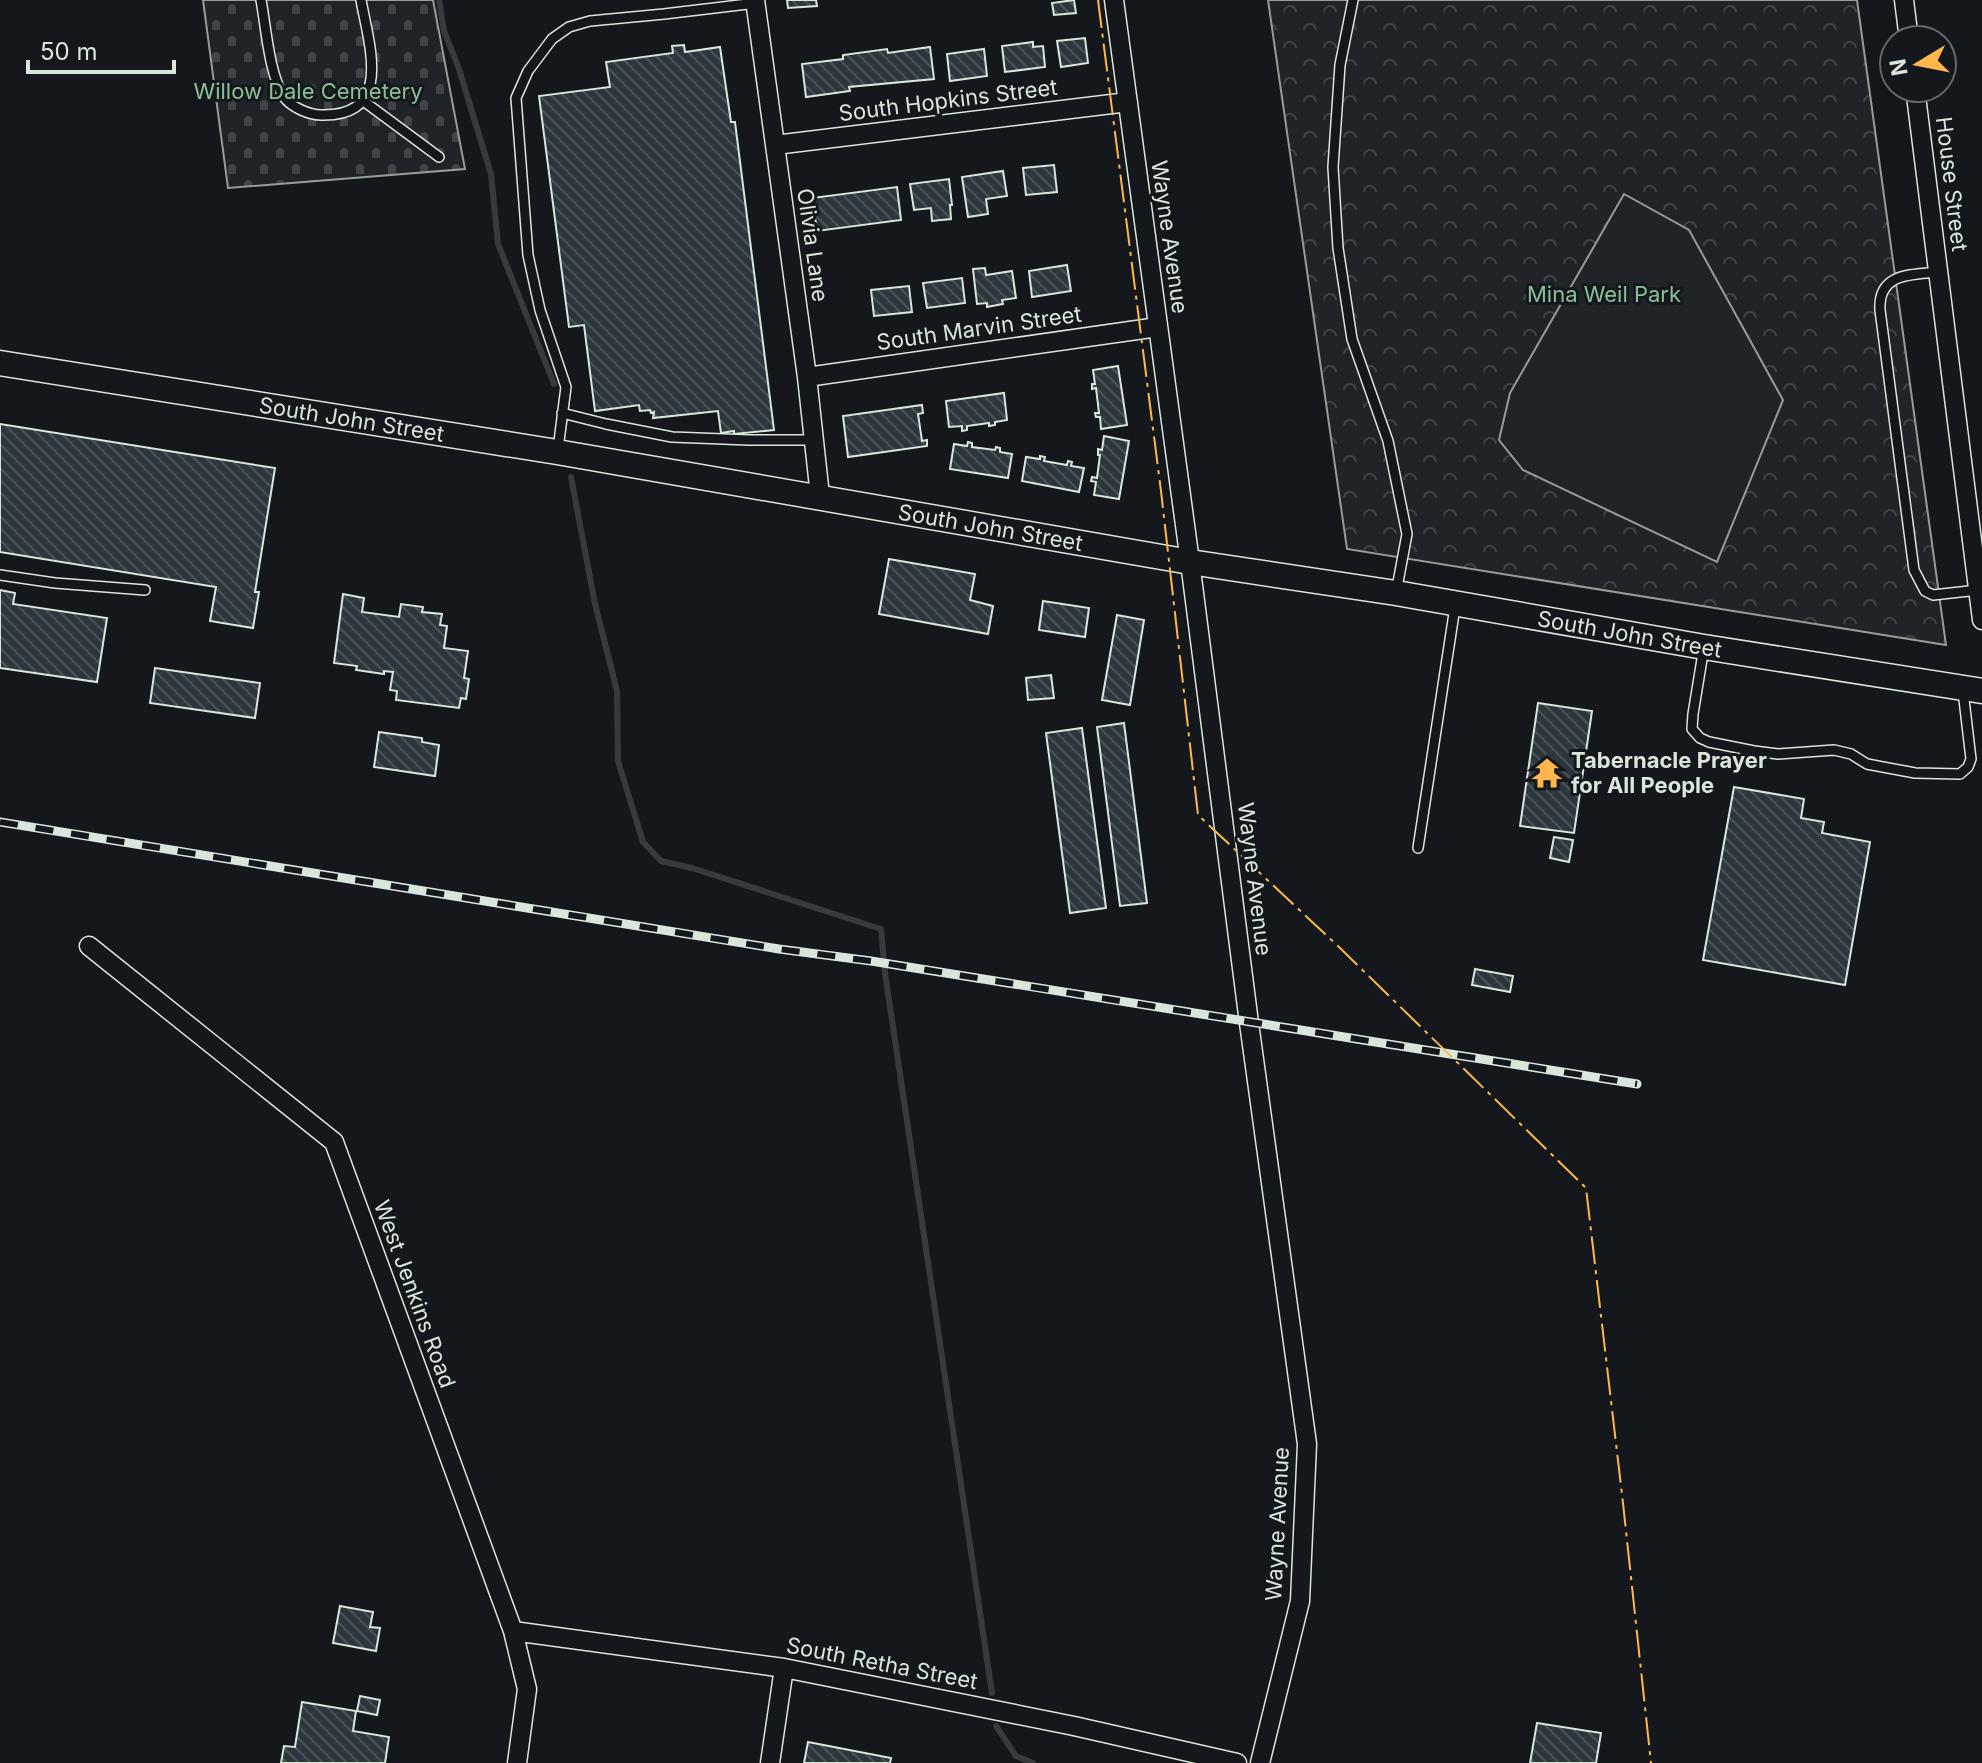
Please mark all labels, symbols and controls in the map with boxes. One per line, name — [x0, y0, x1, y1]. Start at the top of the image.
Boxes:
scale bar — [28, 24, 174, 74]
north arrow — [1878, 24, 1958, 104]
text: 50 m — [40, 37, 98, 66]
text: N — [1884, 57, 1913, 78]
street label: South Hopkins Street — [837, 74, 1059, 126]
park label: Willow Dale Cemetery — [193, 78, 423, 104]
street label: House Street — [1931, 115, 1973, 253]
street label: Wayne Avenue — [1146, 159, 1194, 315]
street label: Olivia Lane — [792, 187, 834, 303]
park label: Mina Weil Park — [1527, 281, 1681, 307]
street label: South Marvin Street — [875, 301, 1083, 355]
street label: South John Street — [257, 392, 446, 447]
street label: South John Street — [896, 499, 1085, 556]
street label: South John Street — [1535, 605, 1724, 663]
place label: Tabernacle Prayer for All People — [1571, 747, 1767, 798]
temple icon: Tabernacle Prayer for All People — [1530, 756, 1564, 790]
street label: Wayne Avenue — [1233, 801, 1277, 957]
street label: West Jenkins Road — [369, 1197, 461, 1391]
street label: Wayne Avenue — [1260, 1446, 1294, 1602]
street label: South Retha Street — [784, 1632, 980, 1694]

